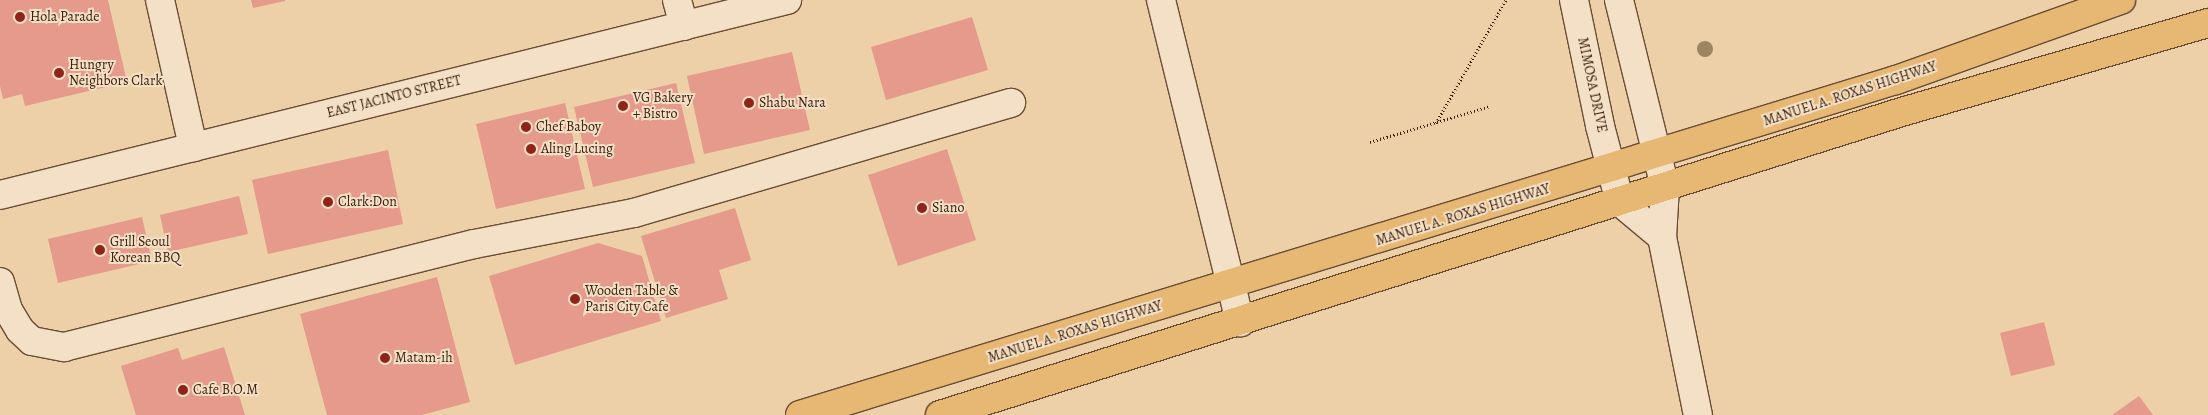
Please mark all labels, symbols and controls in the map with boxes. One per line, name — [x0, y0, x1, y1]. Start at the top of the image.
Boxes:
place label: Hola Parade — [30, 9, 99, 25]
marker: Hola Parade — [14, 11, 26, 23]
street label: MIMOSA DRIVE — [1574, 36, 1610, 134]
place label: Hungry Neighbors Clark — [69, 57, 162, 90]
street label: MANUEL A. ROXAS HIGHWAY — [1761, 58, 1939, 130]
marker: Hungry Neighbors Clark — [53, 67, 65, 79]
street label: EAST JACINTO STREET — [325, 72, 463, 122]
place label: VG Bakery + Bistro — [633, 90, 693, 122]
place label: Shabu Nara — [759, 95, 826, 111]
marker: Shabu Nara — [743, 97, 755, 109]
marker: VG Bakery + Bistro — [617, 100, 629, 112]
place label: Chef Baboy — [536, 119, 601, 135]
marker: Chef Baboy — [520, 121, 532, 133]
place label: Aling Lucing — [541, 141, 613, 157]
marker: Aling Lucing — [525, 143, 537, 155]
street label: MANUEL A. ROXAS HIGHWAY — [1374, 180, 1552, 250]
place label: Clark:Don — [338, 194, 397, 210]
marker: Clark:Don — [322, 196, 334, 208]
place label: Siano — [932, 200, 964, 216]
marker: Siano — [916, 202, 928, 214]
place label: Grill Seoul Korean BBQ — [110, 234, 180, 266]
marker: Grill Seoul Korean BBQ — [94, 244, 106, 256]
place label: Wooden Table & Paris City Cafe — [585, 283, 678, 316]
marker: Wooden Table & Paris City Cafe — [569, 293, 581, 305]
street label: MANUEL A. ROXAS HIGHWAY — [986, 297, 1164, 367]
place label: Matam-ih — [395, 350, 453, 366]
marker: Matam-ih — [379, 352, 391, 364]
place label: Cafe B.O.M — [193, 382, 258, 398]
marker: Cafe B.O.M — [177, 384, 189, 396]

